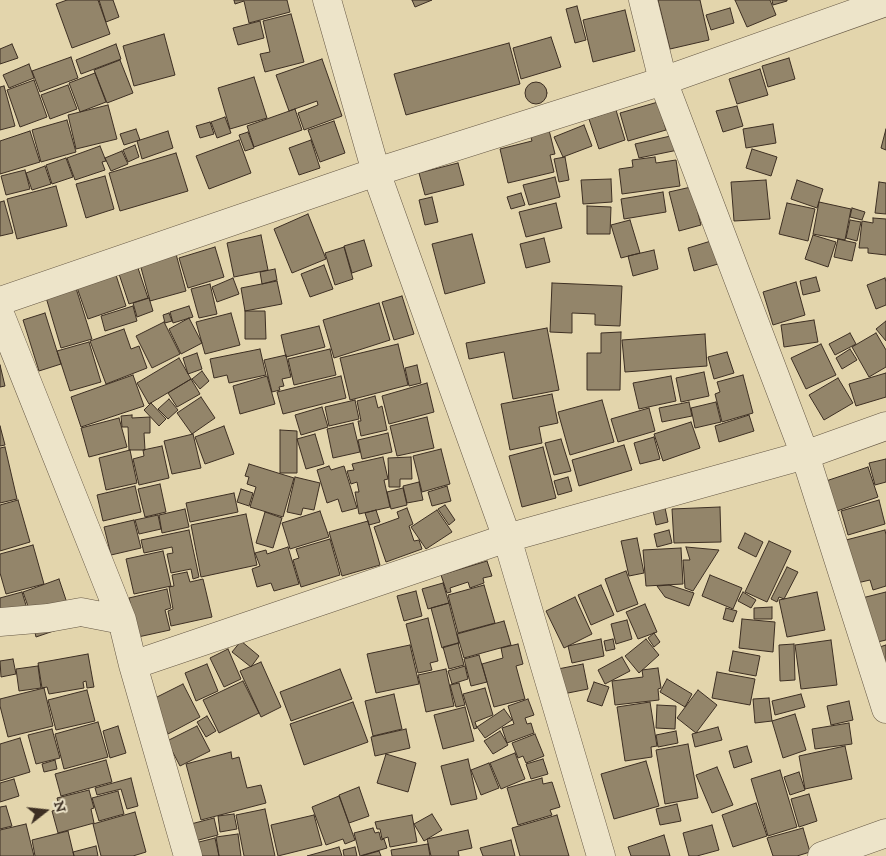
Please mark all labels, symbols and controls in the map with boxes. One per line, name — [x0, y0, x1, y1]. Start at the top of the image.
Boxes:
north arrow — [20, 786, 70, 836]
text: N — [49, 799, 70, 815]

